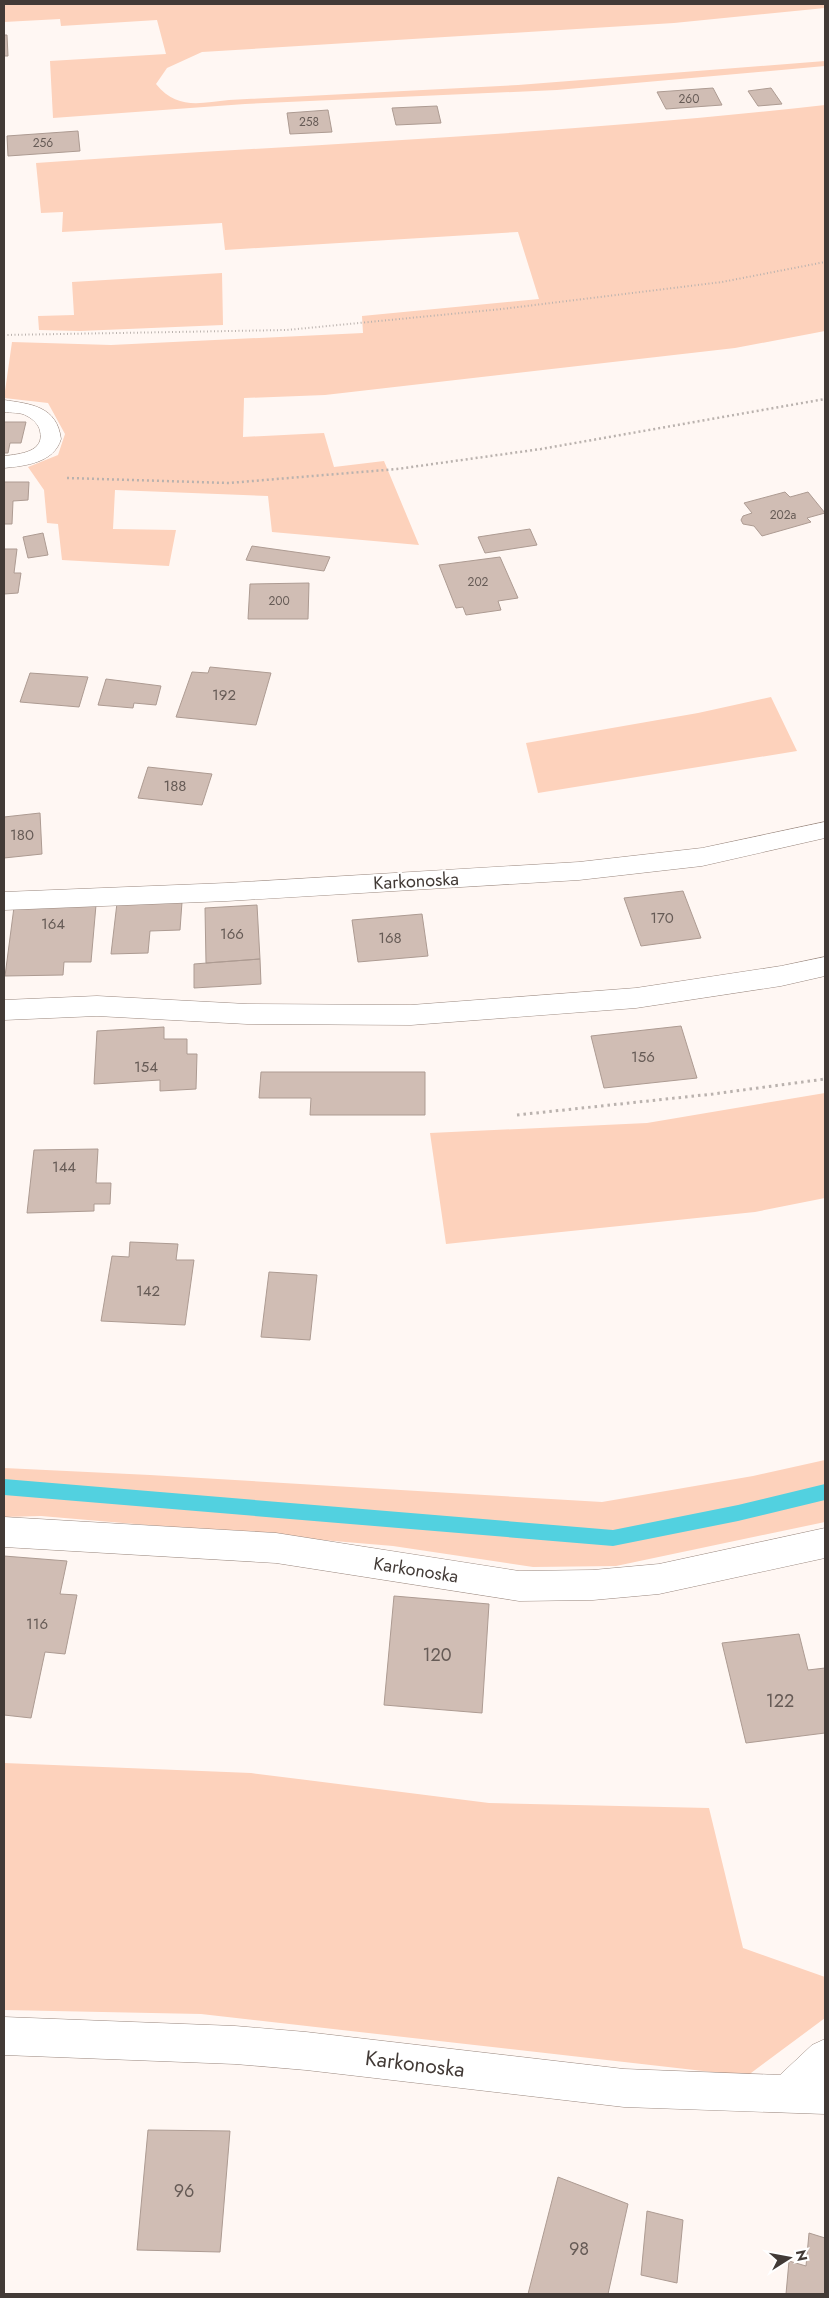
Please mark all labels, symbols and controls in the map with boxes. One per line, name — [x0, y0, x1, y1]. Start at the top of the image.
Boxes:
house number: 260 — [679, 90, 699, 108]
house number: 258 — [299, 113, 319, 131]
house number: 256 — [33, 134, 53, 152]
house number: 202a — [770, 506, 797, 524]
house number: 202 — [468, 573, 489, 591]
house number: 200 — [268, 592, 290, 610]
house number: 192 — [212, 684, 236, 706]
house number: 188 — [163, 775, 187, 797]
house number: 180 — [10, 824, 34, 846]
street label: Karkonoska — [373, 866, 459, 896]
house number: 170 — [650, 907, 674, 929]
house number: 164 — [41, 913, 65, 935]
house number: 166 — [220, 923, 244, 945]
house number: 168 — [378, 927, 402, 949]
house number: 156 — [631, 1046, 655, 1068]
house number: 154 — [134, 1056, 158, 1078]
house number: 144 — [52, 1156, 76, 1178]
house number: 142 — [136, 1280, 160, 1302]
street label: Karkonoska — [372, 1550, 460, 1590]
house number: 116 — [26, 1613, 48, 1635]
house number: 120 — [422, 1642, 452, 1668]
house number: 122 — [766, 1688, 794, 1714]
street label: Karkonoska — [364, 2043, 466, 2085]
house number: 96 — [174, 2178, 194, 2204]
north arrow — [764, 2233, 814, 2283]
house number: 98 — [569, 2236, 589, 2262]
text: N — [791, 2248, 813, 2263]

